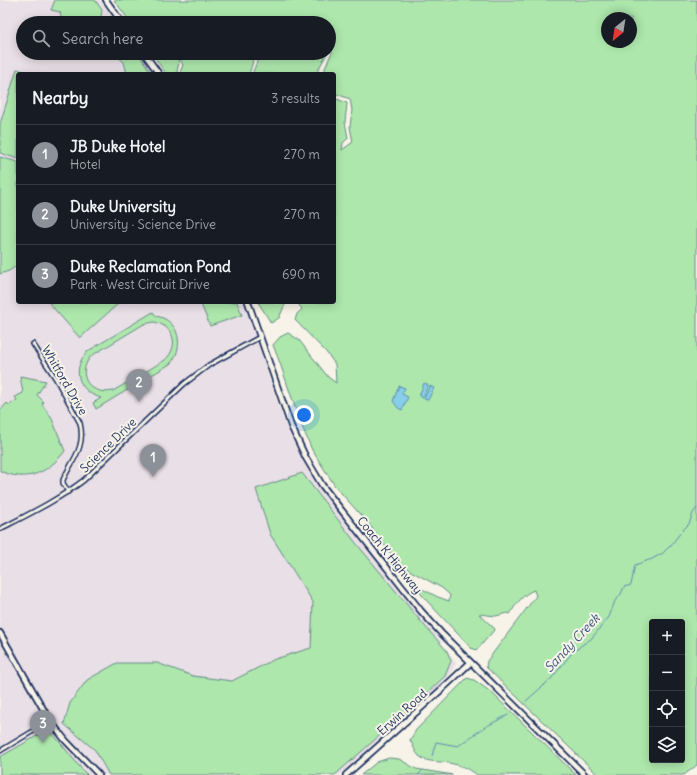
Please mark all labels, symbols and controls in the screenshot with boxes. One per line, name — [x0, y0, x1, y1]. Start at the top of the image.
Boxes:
north arrow — [601, 12, 637, 48]
search box — [16, 16, 336, 60]
icon: search — [30, 27, 52, 49]
text: Search here — [62, 29, 143, 48]
text: Nearby — [32, 87, 88, 109]
text: 3 results — [271, 90, 320, 107]
text: JB Duke Hotel — [70, 137, 165, 156]
text: 1 — [42, 146, 48, 163]
text: 270 m — [283, 146, 320, 163]
text: Hotel — [70, 156, 101, 173]
text: Duke University — [70, 197, 176, 216]
text: 2 — [41, 206, 49, 223]
text: 270 m — [283, 206, 320, 223]
text: University · Science Drive — [70, 216, 216, 233]
text: Duke Reclamation Pond — [70, 257, 231, 276]
text: 3 — [41, 266, 49, 283]
text: 690 m — [282, 266, 320, 283]
text: Park · West Circuit Drive — [70, 276, 210, 293]
street label: Whitford Drive — [39, 342, 91, 418]
pin: 2 — [126, 369, 152, 402]
your location — [294, 405, 314, 425]
street label: Science Drive — [77, 414, 139, 476]
pin: 1 — [140, 444, 166, 477]
street label: Coach K Highway — [354, 513, 426, 597]
water label: Sandy Creek — [540, 609, 604, 676]
map controls — [649, 619, 685, 763]
button: + — [649, 619, 685, 655]
button: − — [649, 655, 685, 691]
street label: Erwin Road — [374, 686, 430, 738]
button: locate — [649, 691, 685, 727]
pin: 3 — [30, 710, 56, 743]
button: layers — [649, 727, 685, 763]

